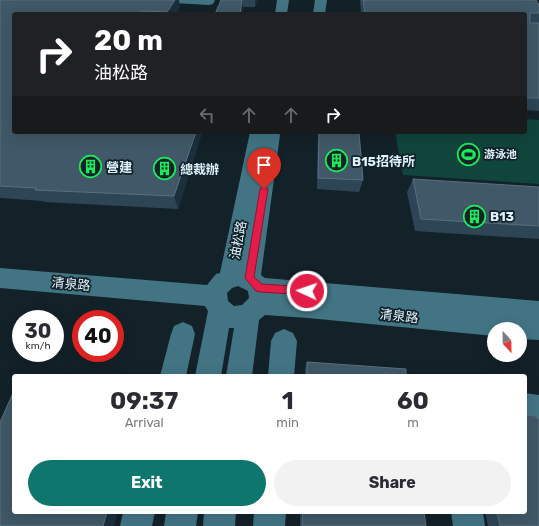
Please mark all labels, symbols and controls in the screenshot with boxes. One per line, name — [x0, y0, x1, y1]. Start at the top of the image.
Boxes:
text: 20 m — [94, 24, 163, 57]
icon: right — [28, 28, 80, 80]
text: 油松路 — [94, 62, 148, 84]
icon: left — [196, 104, 218, 126]
icon: ahead — [238, 104, 260, 126]
icon: ahead — [280, 104, 302, 126]
icon: right — [322, 104, 344, 126]
sports icon: 游泳池 — [456, 141, 482, 167]
pin — [247, 148, 281, 189]
building icon: B15招待所 — [324, 148, 350, 174]
place label: 游泳池 — [484, 148, 517, 161]
building icon: 營建 — [77, 154, 103, 180]
icon: arrive — [253, 154, 275, 176]
place label: B15招待所 — [352, 154, 415, 169]
building icon: 總裁辦 — [151, 156, 177, 182]
place label: 營建 — [106, 160, 132, 175]
place label: 總裁辦 — [180, 162, 219, 177]
building icon: B13 — [462, 203, 488, 229]
place label: B13 — [490, 209, 515, 224]
street label: 油松路 — [227, 219, 249, 261]
position arrow — [286, 270, 328, 312]
street label: 清泉路 — [51, 275, 91, 293]
street label: 清泉路 — [379, 307, 419, 325]
speed limit sign: 40 — [72, 310, 124, 362]
text: 30 — [25, 319, 51, 343]
north arrow — [487, 322, 527, 362]
map controls — [487, 322, 527, 362]
text: km/h — [26, 340, 50, 352]
text: 09:37 — [110, 387, 178, 415]
text: 1 — [282, 387, 294, 415]
text: 60 — [397, 387, 429, 415]
text: Arrival — [125, 415, 164, 430]
text: min — [276, 415, 299, 430]
text: m — [407, 415, 419, 430]
button: Exit — [28, 460, 266, 506]
button: Share — [274, 460, 511, 506]

